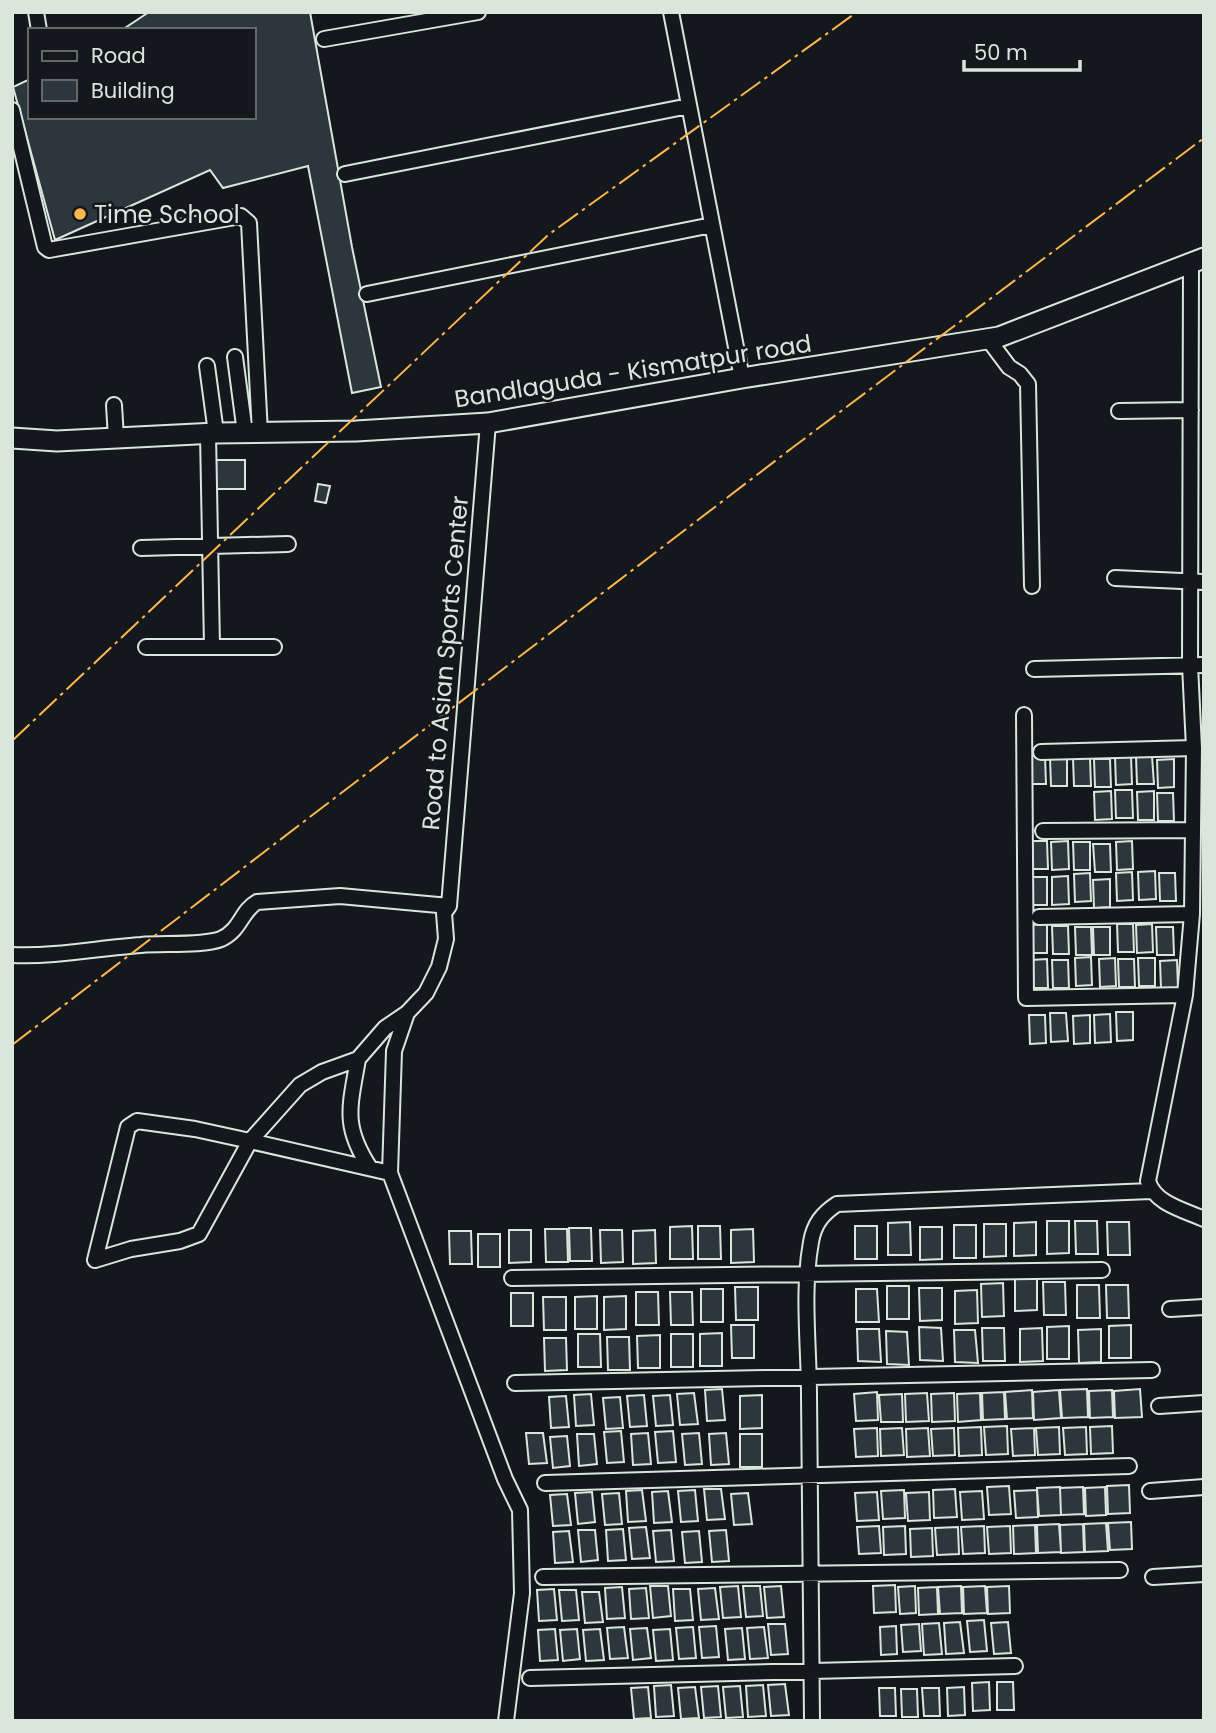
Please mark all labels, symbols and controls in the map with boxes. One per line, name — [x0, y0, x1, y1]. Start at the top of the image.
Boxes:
legend — [28, 28, 256, 119]
scale bar — [964, 28, 1080, 72]
text: 50 m — [974, 38, 1028, 67]
text: Road — [91, 41, 146, 70]
text: Building — [91, 76, 175, 105]
place label: Time School — [94, 198, 240, 231]
marker: Time School — [72, 206, 88, 222]
street label: Bandlaguda - Kismatpur road — [452, 326, 814, 416]
street label: Road to Asian Sports Center — [414, 494, 476, 832]

